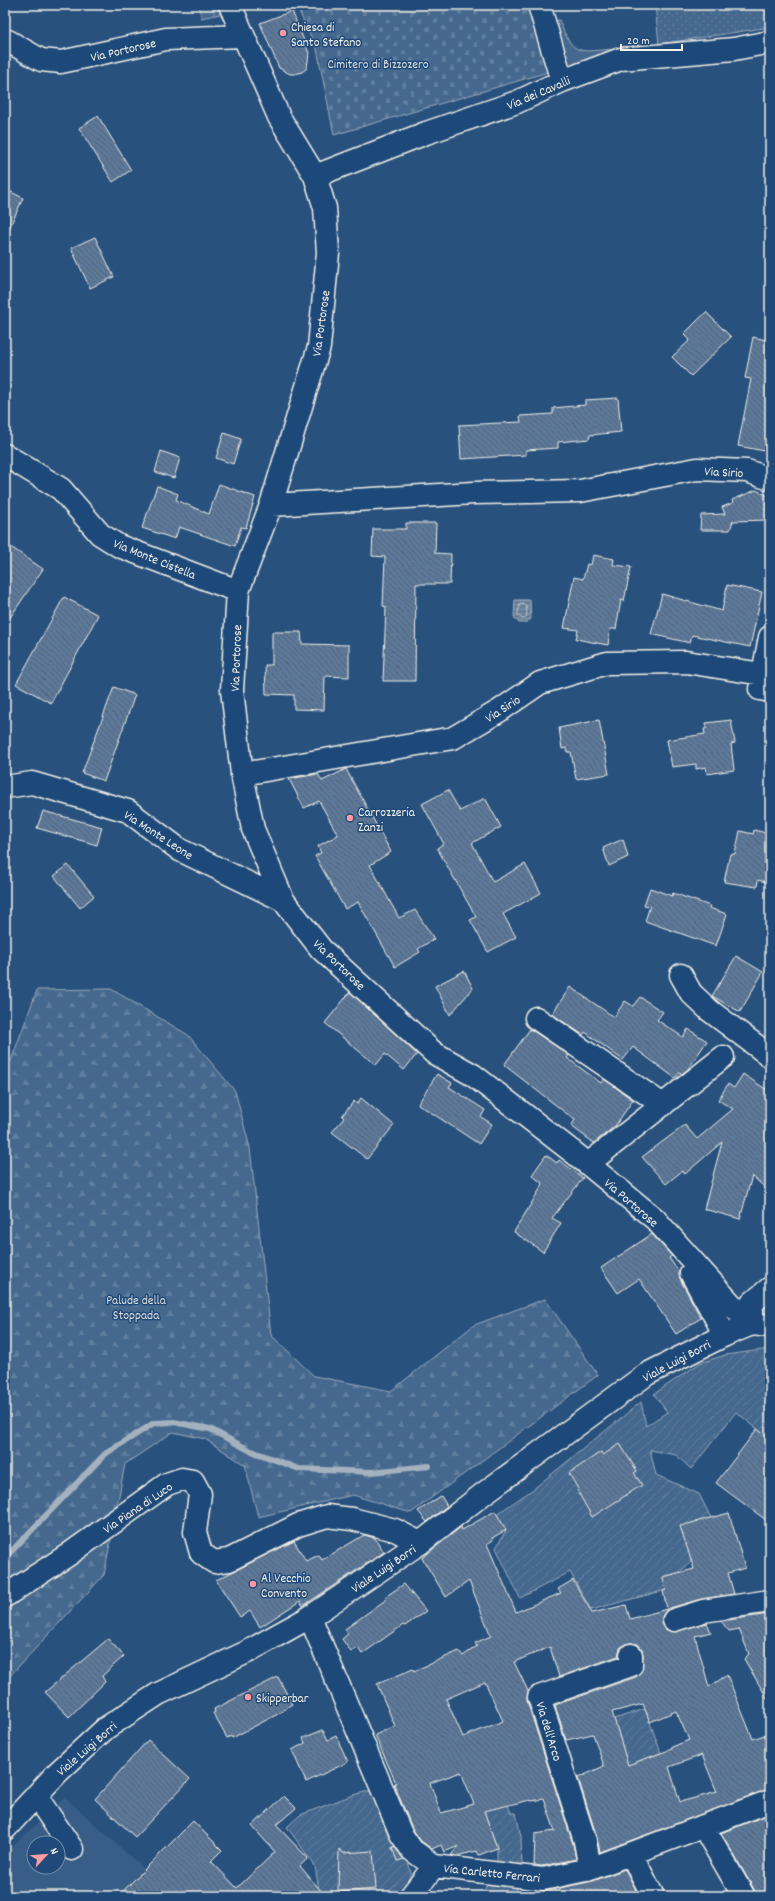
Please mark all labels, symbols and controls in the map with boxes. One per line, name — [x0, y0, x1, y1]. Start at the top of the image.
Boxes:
place label: Chiesa di Santo Stefano — [291, 19, 361, 53]
scale bar — [621, 26, 682, 52]
marker: Chiesa di Santo Stefano — [278, 28, 288, 38]
text: 20 m — [627, 33, 650, 50]
street label: Via Portorose — [89, 35, 158, 68]
park label: Cimitero di Bizzozero — [327, 56, 429, 75]
street label: Via dei Cavalli — [504, 72, 574, 116]
street label: Via Portorose — [308, 289, 337, 358]
street label: Via Sirio — [704, 463, 744, 484]
street label: Via Monte Cistella — [110, 535, 199, 586]
street label: Via Portorose — [227, 624, 248, 692]
street label: Via Sirio — [482, 691, 525, 729]
place label: Carrozzeria Zanzi — [358, 804, 416, 838]
street label: Via Monte Leone — [119, 807, 196, 866]
marker: Carrozzeria Zanzi — [345, 813, 355, 823]
street label: Via Portorose — [308, 936, 369, 996]
street label: Via Portorose — [599, 1175, 662, 1233]
park label: Palude della Stoppada — [106, 1292, 167, 1326]
street label: Viale Luigi Borri — [640, 1336, 715, 1388]
street label: Via Piana di Luco — [100, 1479, 177, 1539]
street label: Viale Luigi Borri — [348, 1541, 421, 1599]
place label: Al Vecchio Convento — [261, 1570, 311, 1604]
marker: Al Vecchio Convento — [248, 1579, 258, 1589]
place label: Skipperbar — [256, 1690, 309, 1709]
marker: Skipperbar — [243, 1692, 253, 1702]
street label: Via dell'Arco — [530, 1700, 566, 1764]
street label: Viale Luigi Borri — [53, 1718, 123, 1782]
north arrow — [26, 1835, 66, 1875]
text: N — [45, 1846, 62, 1858]
street label: Via Carletto Ferrari — [443, 1860, 541, 1889]

